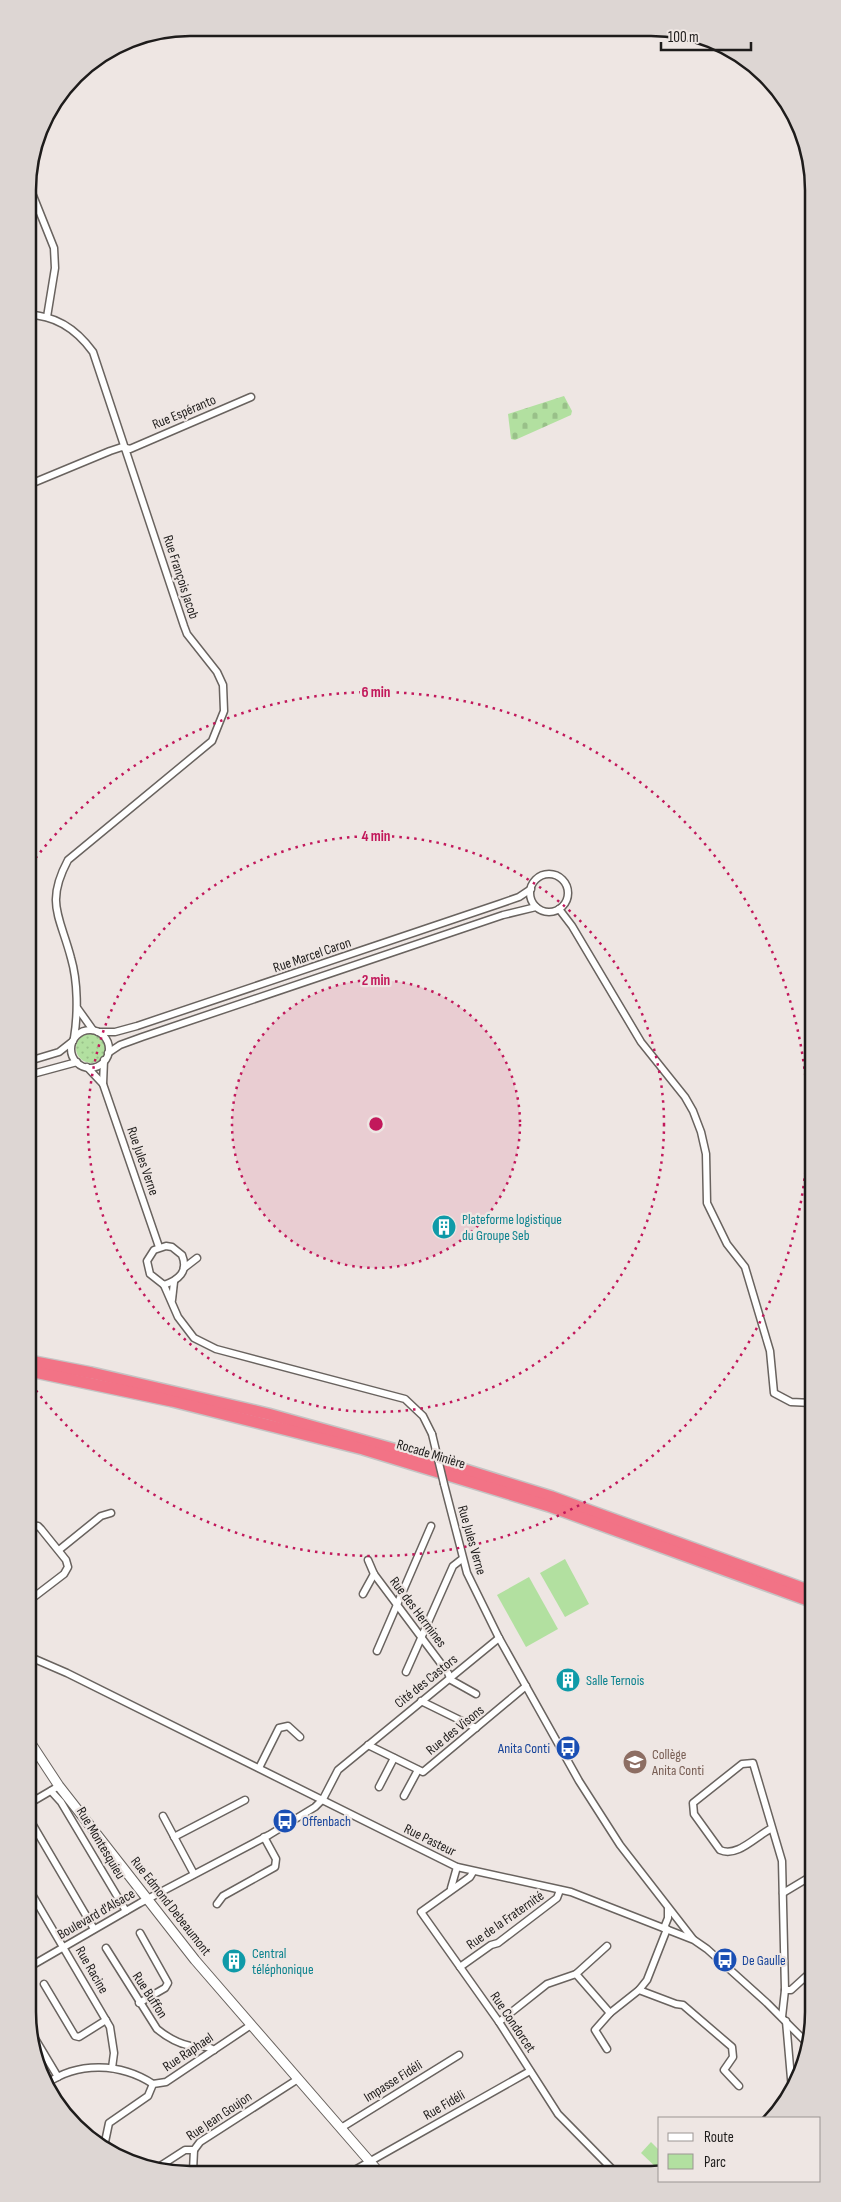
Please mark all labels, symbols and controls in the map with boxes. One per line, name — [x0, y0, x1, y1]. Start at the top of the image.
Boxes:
scale bar — [661, 20, 751, 52]
text: 100 m — [668, 28, 699, 47]
street label: Rue Espéranto — [150, 391, 219, 433]
street label: Rue François Jacob — [159, 533, 203, 621]
text: 6 min — [361, 683, 391, 702]
text: 4 min — [362, 827, 390, 846]
street label: Rue Marcel Caron — [271, 934, 353, 976]
text: 2 min — [362, 971, 390, 990]
centre of rings — [367, 1115, 385, 1133]
street label: Rue Jules Verne — [123, 1124, 163, 1198]
place label: Plateforme logistique du Groupe Seb — [462, 1211, 562, 1244]
building icon: Plateforme logistique du Groupe Seb — [431, 1214, 457, 1240]
street label: Rocade Minière — [394, 1435, 468, 1473]
street label: Rue Jules Verne — [454, 1503, 490, 1577]
street label: Rue des Hermines — [386, 1573, 450, 1651]
street label: Cité des Castors — [391, 1651, 461, 1711]
building icon: Salle Ternois — [555, 1667, 581, 1693]
place label: Salle Ternois — [586, 1672, 644, 1689]
street label: Rue des Visons — [423, 1701, 487, 1759]
bus stop icon: Anita Conti — [555, 1735, 581, 1761]
place label: Anita Conti — [497, 1740, 550, 1757]
place label: Collège Anita Conti — [651, 1746, 704, 1779]
school or university icon: Collège Anita Conti — [622, 1749, 648, 1775]
street label: Rue Montesquieu — [73, 1804, 129, 1882]
bus stop icon: Offenbach — [272, 1808, 298, 1834]
place label: Offenbach — [302, 1813, 351, 1830]
street label: Rue Pasteur — [401, 1820, 459, 1860]
street label: Rue Edmond Debeaumont — [127, 1853, 215, 1959]
street label: Boulevard d'Alsace — [54, 1885, 138, 1943]
street label: Rue de la Fraternité — [463, 1887, 547, 1953]
street label: Rue Racine — [72, 1943, 112, 1997]
place label: Central téléphonique — [252, 1945, 314, 1978]
bus stop icon: De Gaulle — [712, 1947, 738, 1973]
building icon: Central téléphonique — [221, 1948, 247, 1974]
place label: De Gaulle — [742, 1952, 786, 1969]
street label: Rue Buffon — [129, 1969, 171, 2021]
street label: Rue Condorcet — [487, 1988, 539, 2056]
street label: Rue Raphael — [160, 2029, 216, 2075]
street label: Impasse Fidéli — [361, 2056, 425, 2106]
street label: Rue Fidéli — [420, 2086, 468, 2124]
street label: Rue Jean Goujon — [183, 2088, 255, 2144]
legend — [658, 2117, 821, 2182]
text: Route — [704, 2128, 734, 2147]
text: Parc — [704, 2153, 726, 2172]

